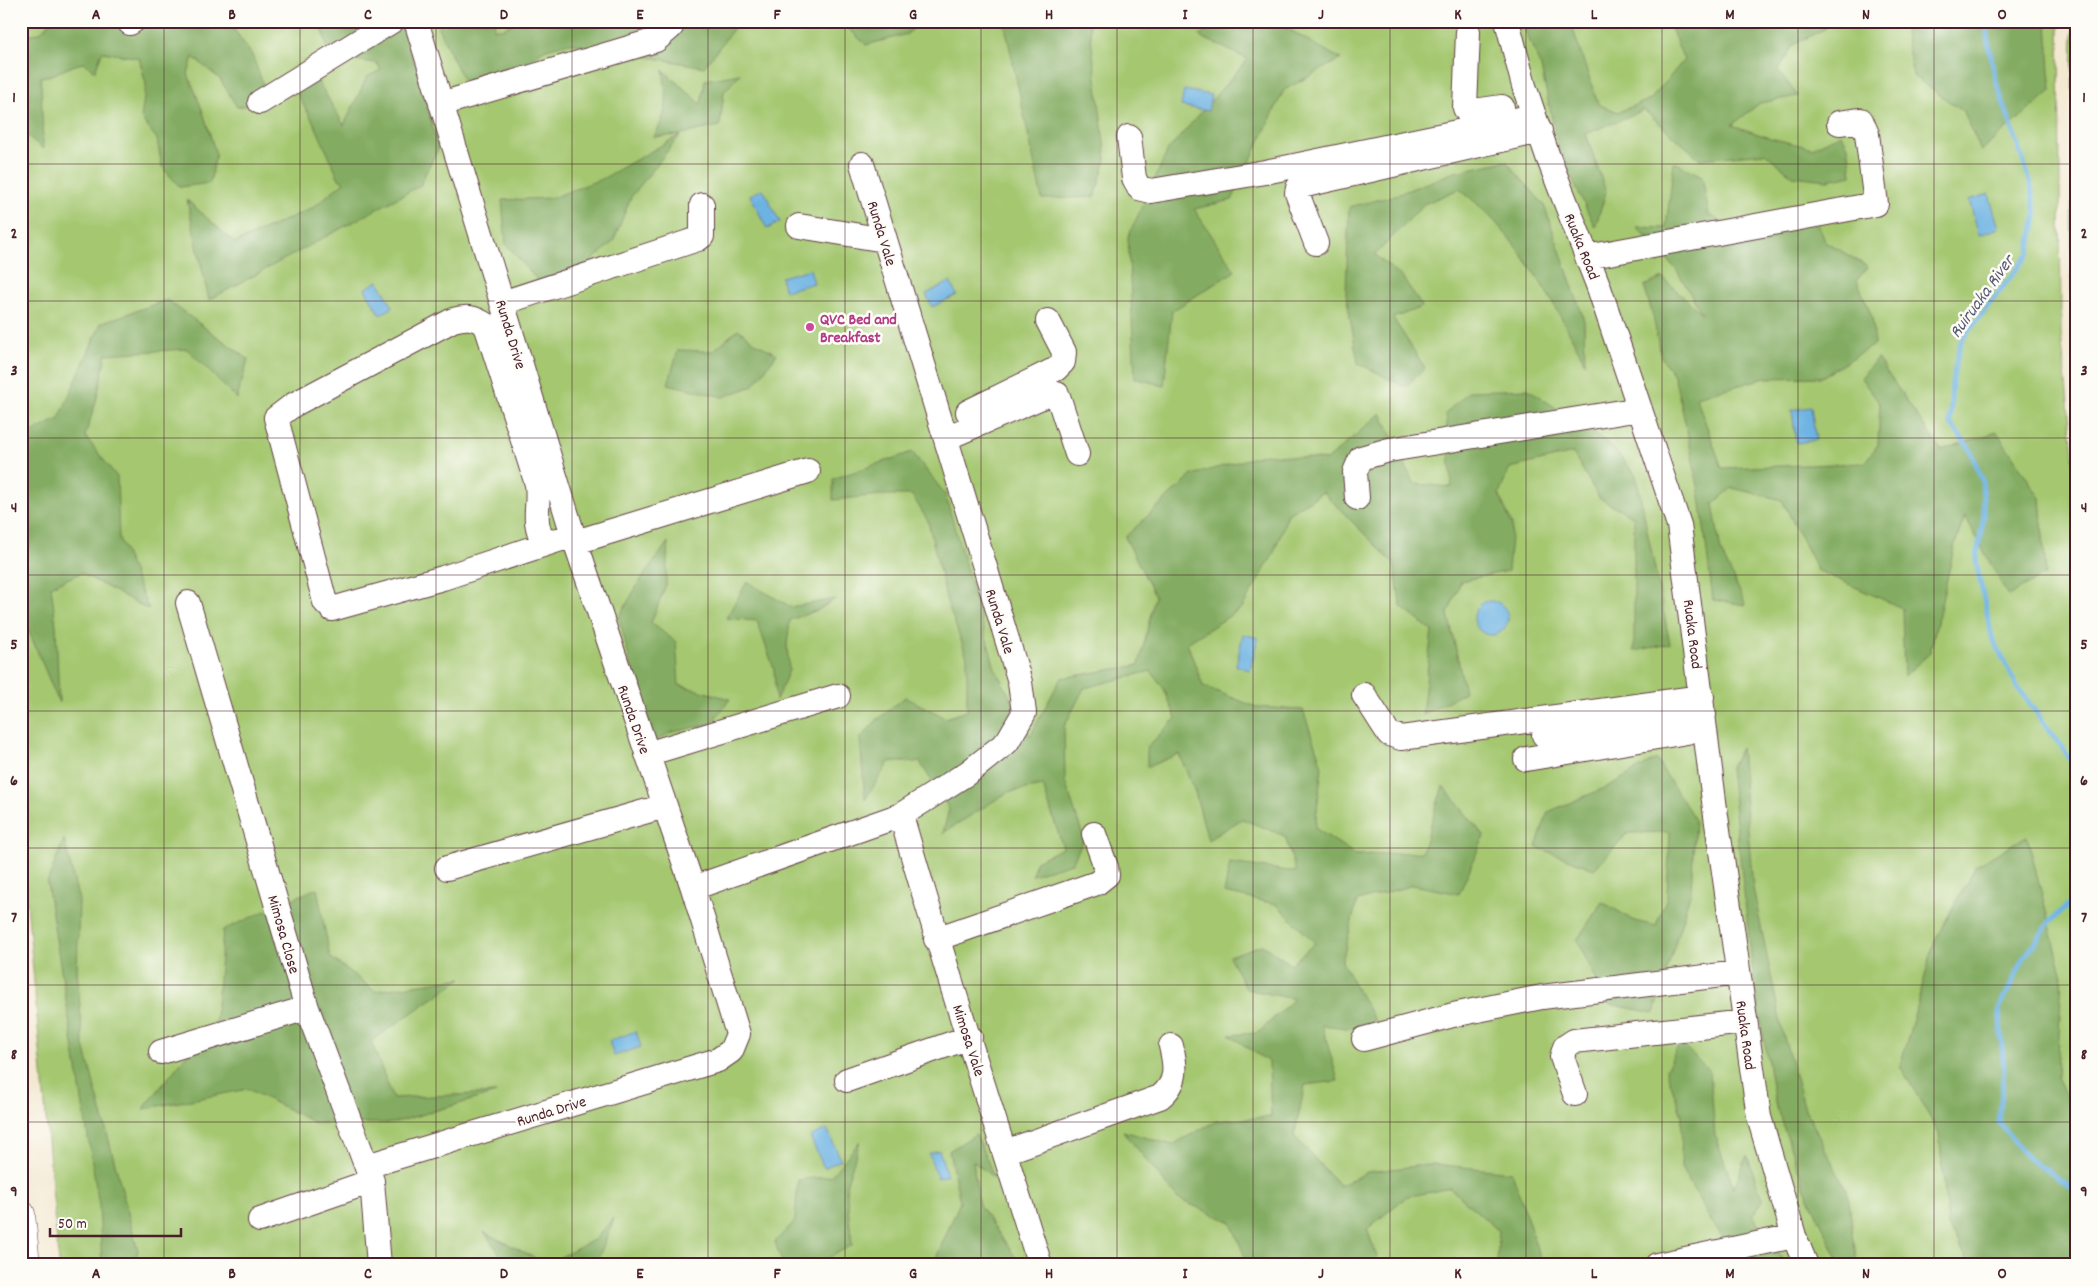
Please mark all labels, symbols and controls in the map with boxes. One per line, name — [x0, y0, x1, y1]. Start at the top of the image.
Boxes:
text: A — [92, 4, 101, 27]
text: B — [228, 4, 236, 27]
text: C — [364, 4, 372, 27]
text: D — [500, 4, 509, 27]
text: E — [636, 4, 644, 27]
text: F — [773, 4, 781, 27]
text: G — [909, 4, 917, 27]
text: H — [1045, 4, 1053, 27]
text: I — [1183, 4, 1189, 27]
text: J — [1318, 4, 1324, 27]
text: K — [1454, 4, 1462, 27]
text: L — [1591, 4, 1598, 27]
text: M — [1725, 4, 1735, 27]
text: N — [1862, 4, 1870, 27]
text: O — [1997, 4, 2007, 27]
text: 1 — [12, 87, 16, 110]
text: 1 — [2082, 87, 2086, 110]
street label: Runda Vale — [860, 198, 901, 269]
street label: Ruaka Road — [1557, 210, 1604, 284]
text: 2 — [11, 223, 18, 246]
text: 2 — [2081, 223, 2088, 246]
water label: Ruiruaka River — [1944, 249, 2023, 344]
street label: Runda Drive — [488, 297, 531, 372]
place label: QVC Bed and Breakfast — [820, 309, 897, 350]
marker: QVC Bed and Breakfast — [804, 321, 816, 333]
text: 3 — [10, 360, 18, 383]
text: 3 — [2080, 360, 2088, 383]
text: 4 — [11, 497, 17, 520]
text: 4 — [2081, 497, 2087, 520]
street label: Runda Vale — [978, 586, 1019, 657]
street label: Ruaka Road — [1676, 598, 1707, 670]
text: 5 — [10, 634, 18, 657]
text: 5 — [2080, 634, 2088, 657]
street label: Runda Drive — [610, 682, 655, 757]
text: 6 — [10, 770, 18, 793]
text: 6 — [2080, 770, 2088, 793]
street label: Mimosa Close — [260, 893, 305, 977]
text: 7 — [11, 907, 17, 930]
text: 7 — [2081, 907, 2087, 930]
street label: Ruaka Road — [1728, 999, 1761, 1072]
street label: Mimosa Vale — [945, 1002, 990, 1080]
text: 8 — [11, 1044, 18, 1067]
text: 8 — [2081, 1044, 2088, 1067]
street label: Runda Drive — [514, 1091, 589, 1134]
text: 9 — [10, 1181, 18, 1204]
text: 9 — [2080, 1181, 2088, 1204]
scale bar — [50, 1206, 181, 1238]
text: 50 m — [58, 1214, 87, 1236]
text: A — [92, 1263, 101, 1286]
text: B — [228, 1263, 236, 1286]
text: C — [364, 1263, 372, 1286]
text: D — [500, 1263, 509, 1286]
text: E — [636, 1263, 644, 1286]
text: F — [773, 1263, 781, 1286]
text: G — [909, 1263, 917, 1286]
text: H — [1045, 1263, 1053, 1286]
text: I — [1183, 1263, 1189, 1286]
text: J — [1318, 1263, 1324, 1286]
text: K — [1454, 1263, 1462, 1286]
text: L — [1591, 1263, 1598, 1286]
text: M — [1725, 1263, 1735, 1286]
text: N — [1862, 1263, 1870, 1286]
text: O — [1997, 1263, 2007, 1286]

